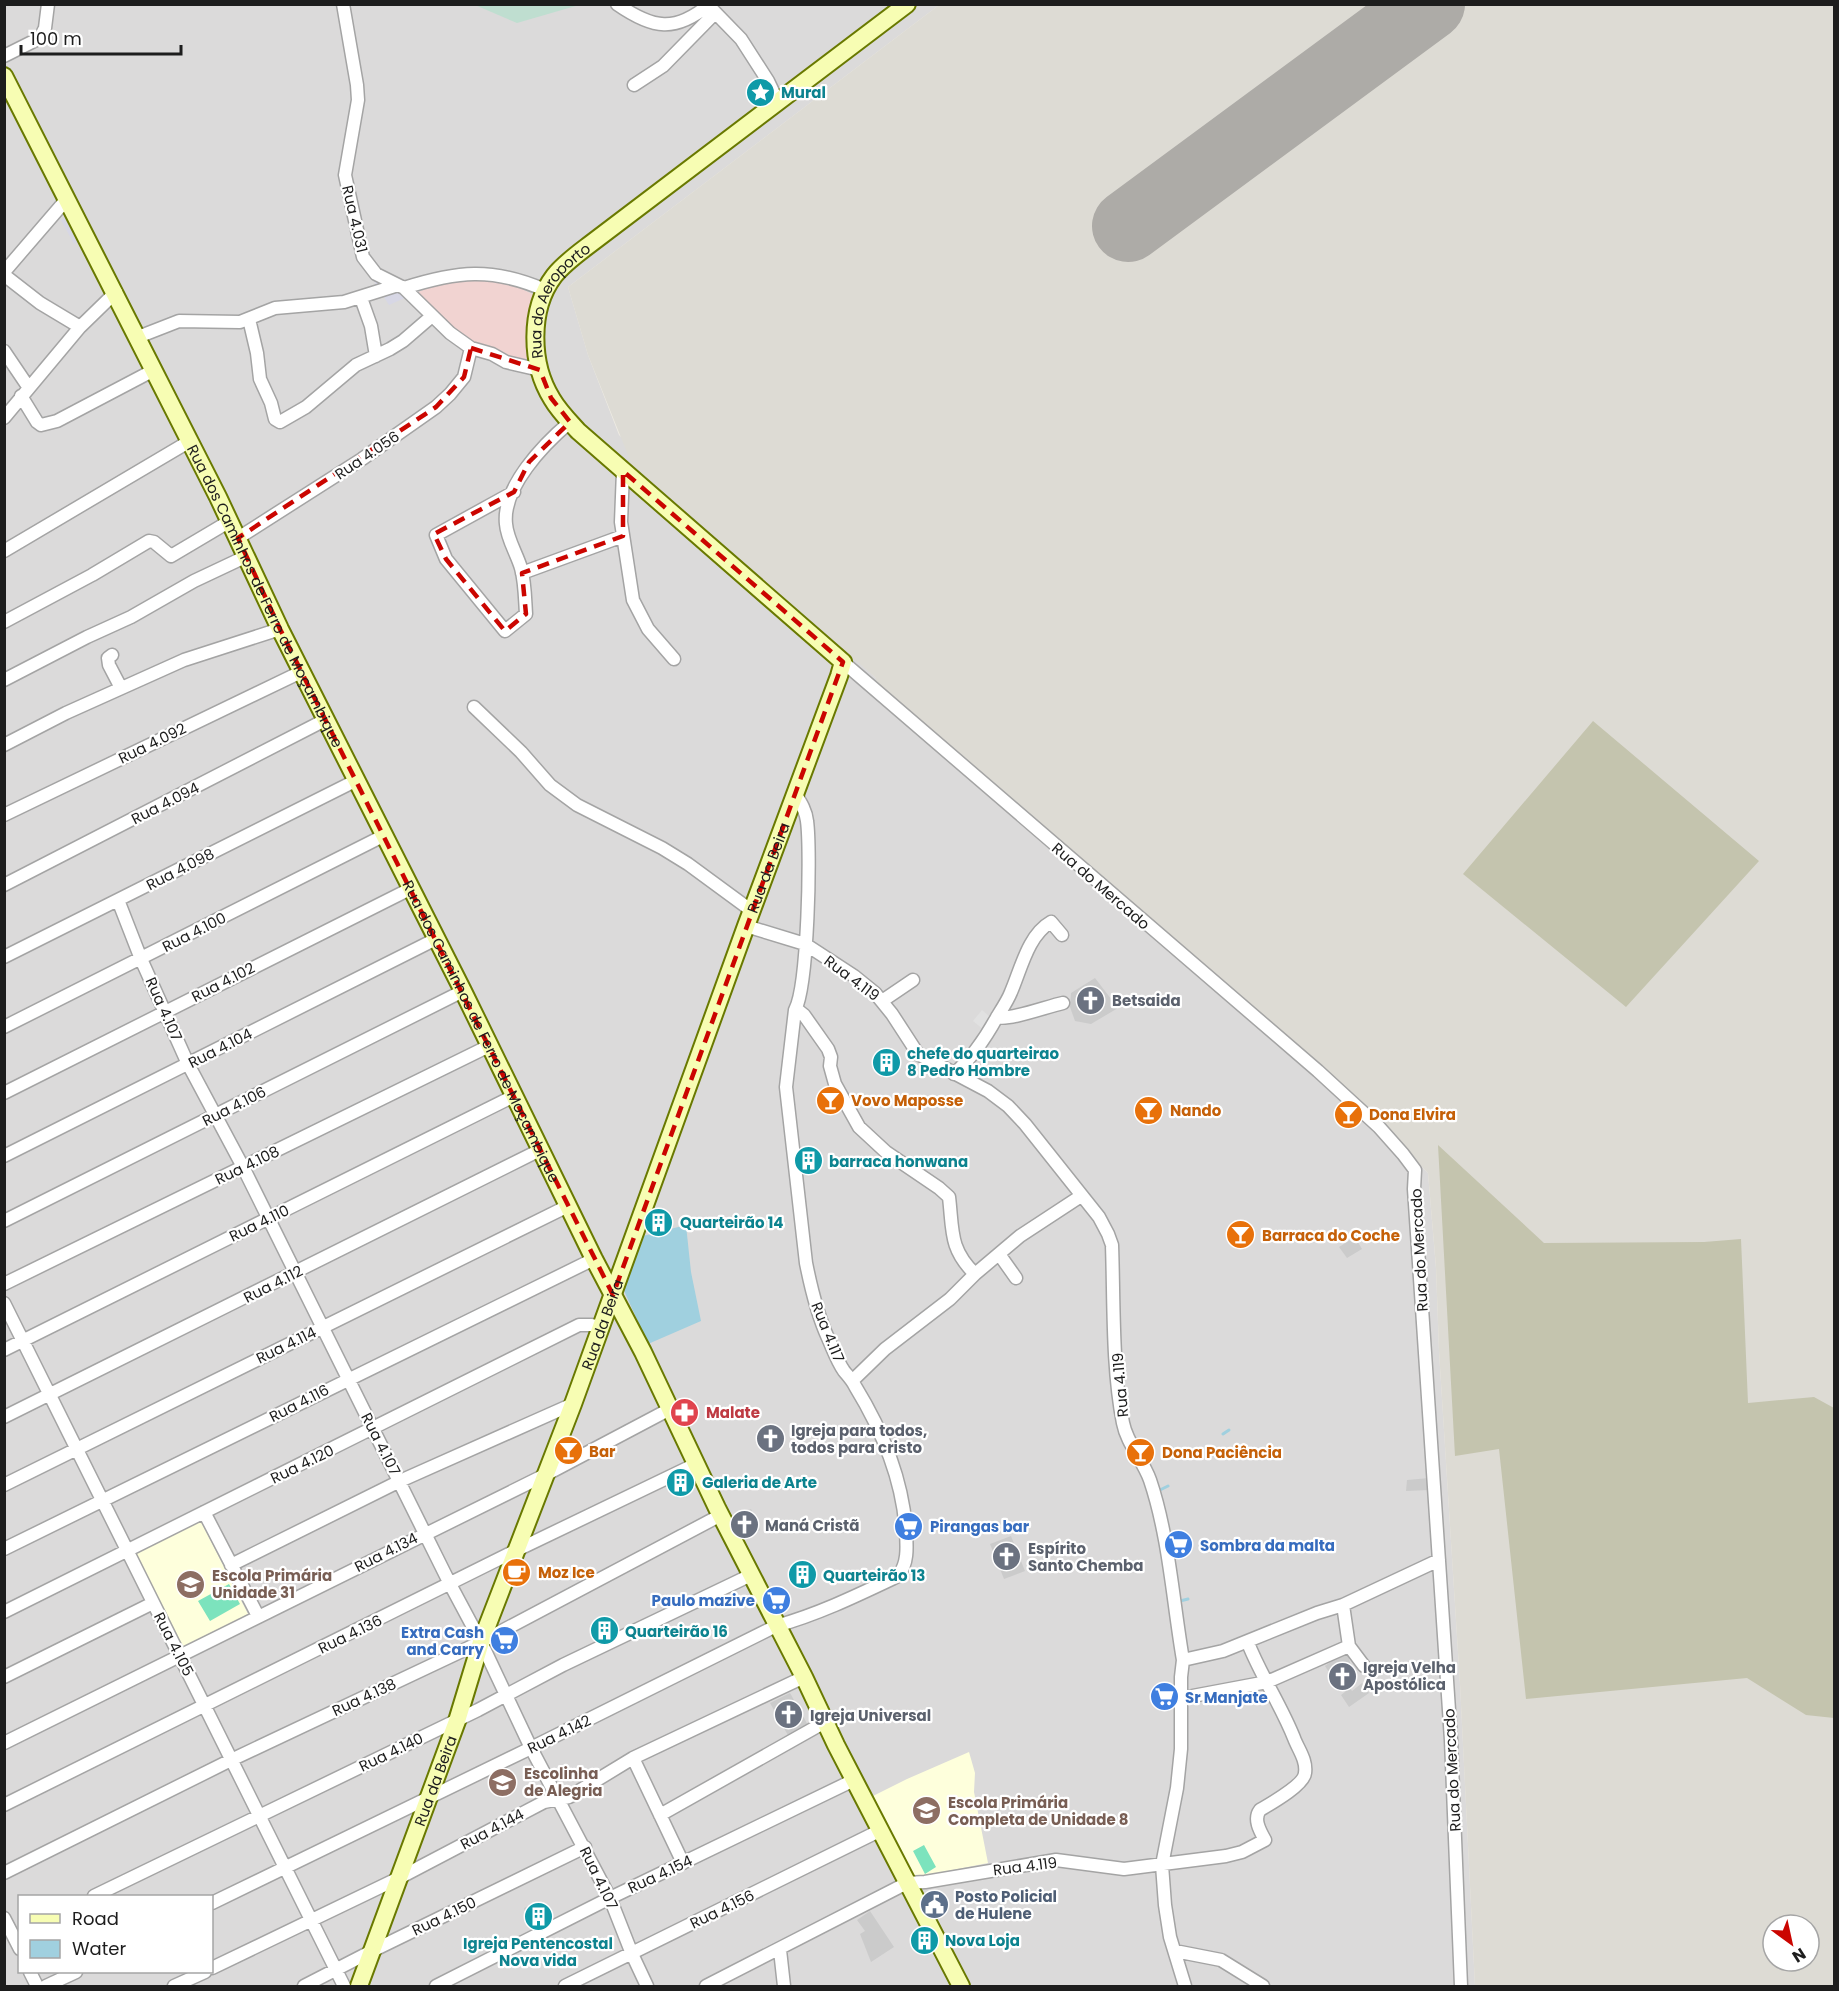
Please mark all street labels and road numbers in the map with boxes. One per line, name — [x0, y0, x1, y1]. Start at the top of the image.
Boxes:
street label: Rua 4.031 — [337, 183, 373, 255]
street label: Rua do Aeroporto — [525, 237, 594, 360]
street label: Rua 4.056 — [331, 426, 403, 484]
street label: Rua dos Caminhos de Ferro de Moçambique — [182, 441, 349, 751]
street label: Rua 4.092 — [115, 718, 189, 768]
street label: Rua 4.094 — [127, 777, 203, 829]
street label: Rua da Beira — [741, 819, 794, 916]
street label: Rua do Mercado — [1048, 838, 1154, 934]
street label: Rua 4.098 — [142, 843, 218, 895]
street label: Rua dos Caminhos de Ferro de Moçambique — [398, 876, 565, 1186]
street label: Rua 4.100 — [158, 907, 230, 957]
street label: Rua 4.119 — [820, 950, 884, 1006]
street label: Rua 4.102 — [188, 957, 258, 1007]
street label: Rua 4.107 — [141, 974, 187, 1044]
street label: Rua 4.104 — [184, 1023, 256, 1073]
street label: Rua 4.106 — [198, 1081, 270, 1131]
street label: Rua 4.108 — [211, 1140, 283, 1190]
street label: Rua do Mercado — [1405, 1188, 1433, 1312]
street label: Rua 4.110 — [225, 1199, 293, 1247]
street label: Rua 4.112 — [240, 1260, 306, 1308]
street label: Rua da Beira — [576, 1276, 628, 1373]
street label: Rua 4.117 — [806, 1299, 850, 1365]
street label: Rua 4.114 — [252, 1321, 320, 1369]
street label: Rua 4.119 — [1107, 1352, 1133, 1418]
street label: Rua 4.116 — [265, 1379, 333, 1427]
street label: Rua 4.107 — [356, 1409, 406, 1479]
street label: Rua 4.120 — [267, 1440, 337, 1488]
street label: Rua 4.134 — [351, 1527, 421, 1577]
street label: Rua 4.105 — [149, 1608, 199, 1680]
street label: Rua 4.136 — [315, 1610, 385, 1658]
street label: Rua 4.138 — [328, 1673, 400, 1721]
street label: Rua do Mercado — [1438, 1708, 1466, 1832]
street label: Rua 4.142 — [524, 1710, 594, 1758]
street label: Rua 4.140 — [355, 1727, 427, 1777]
street label: Rua da Beira — [409, 1732, 461, 1829]
street label: Rua 4.144 — [457, 1804, 527, 1854]
street label: Rua 4.107 — [575, 1843, 623, 1913]
street label: Rua 4.154 — [624, 1850, 696, 1898]
street label: Rua 4.119 — [992, 1852, 1058, 1880]
street label: Rua 4.156 — [686, 1884, 758, 1934]
street label: Rua 4.150 — [408, 1891, 480, 1941]

